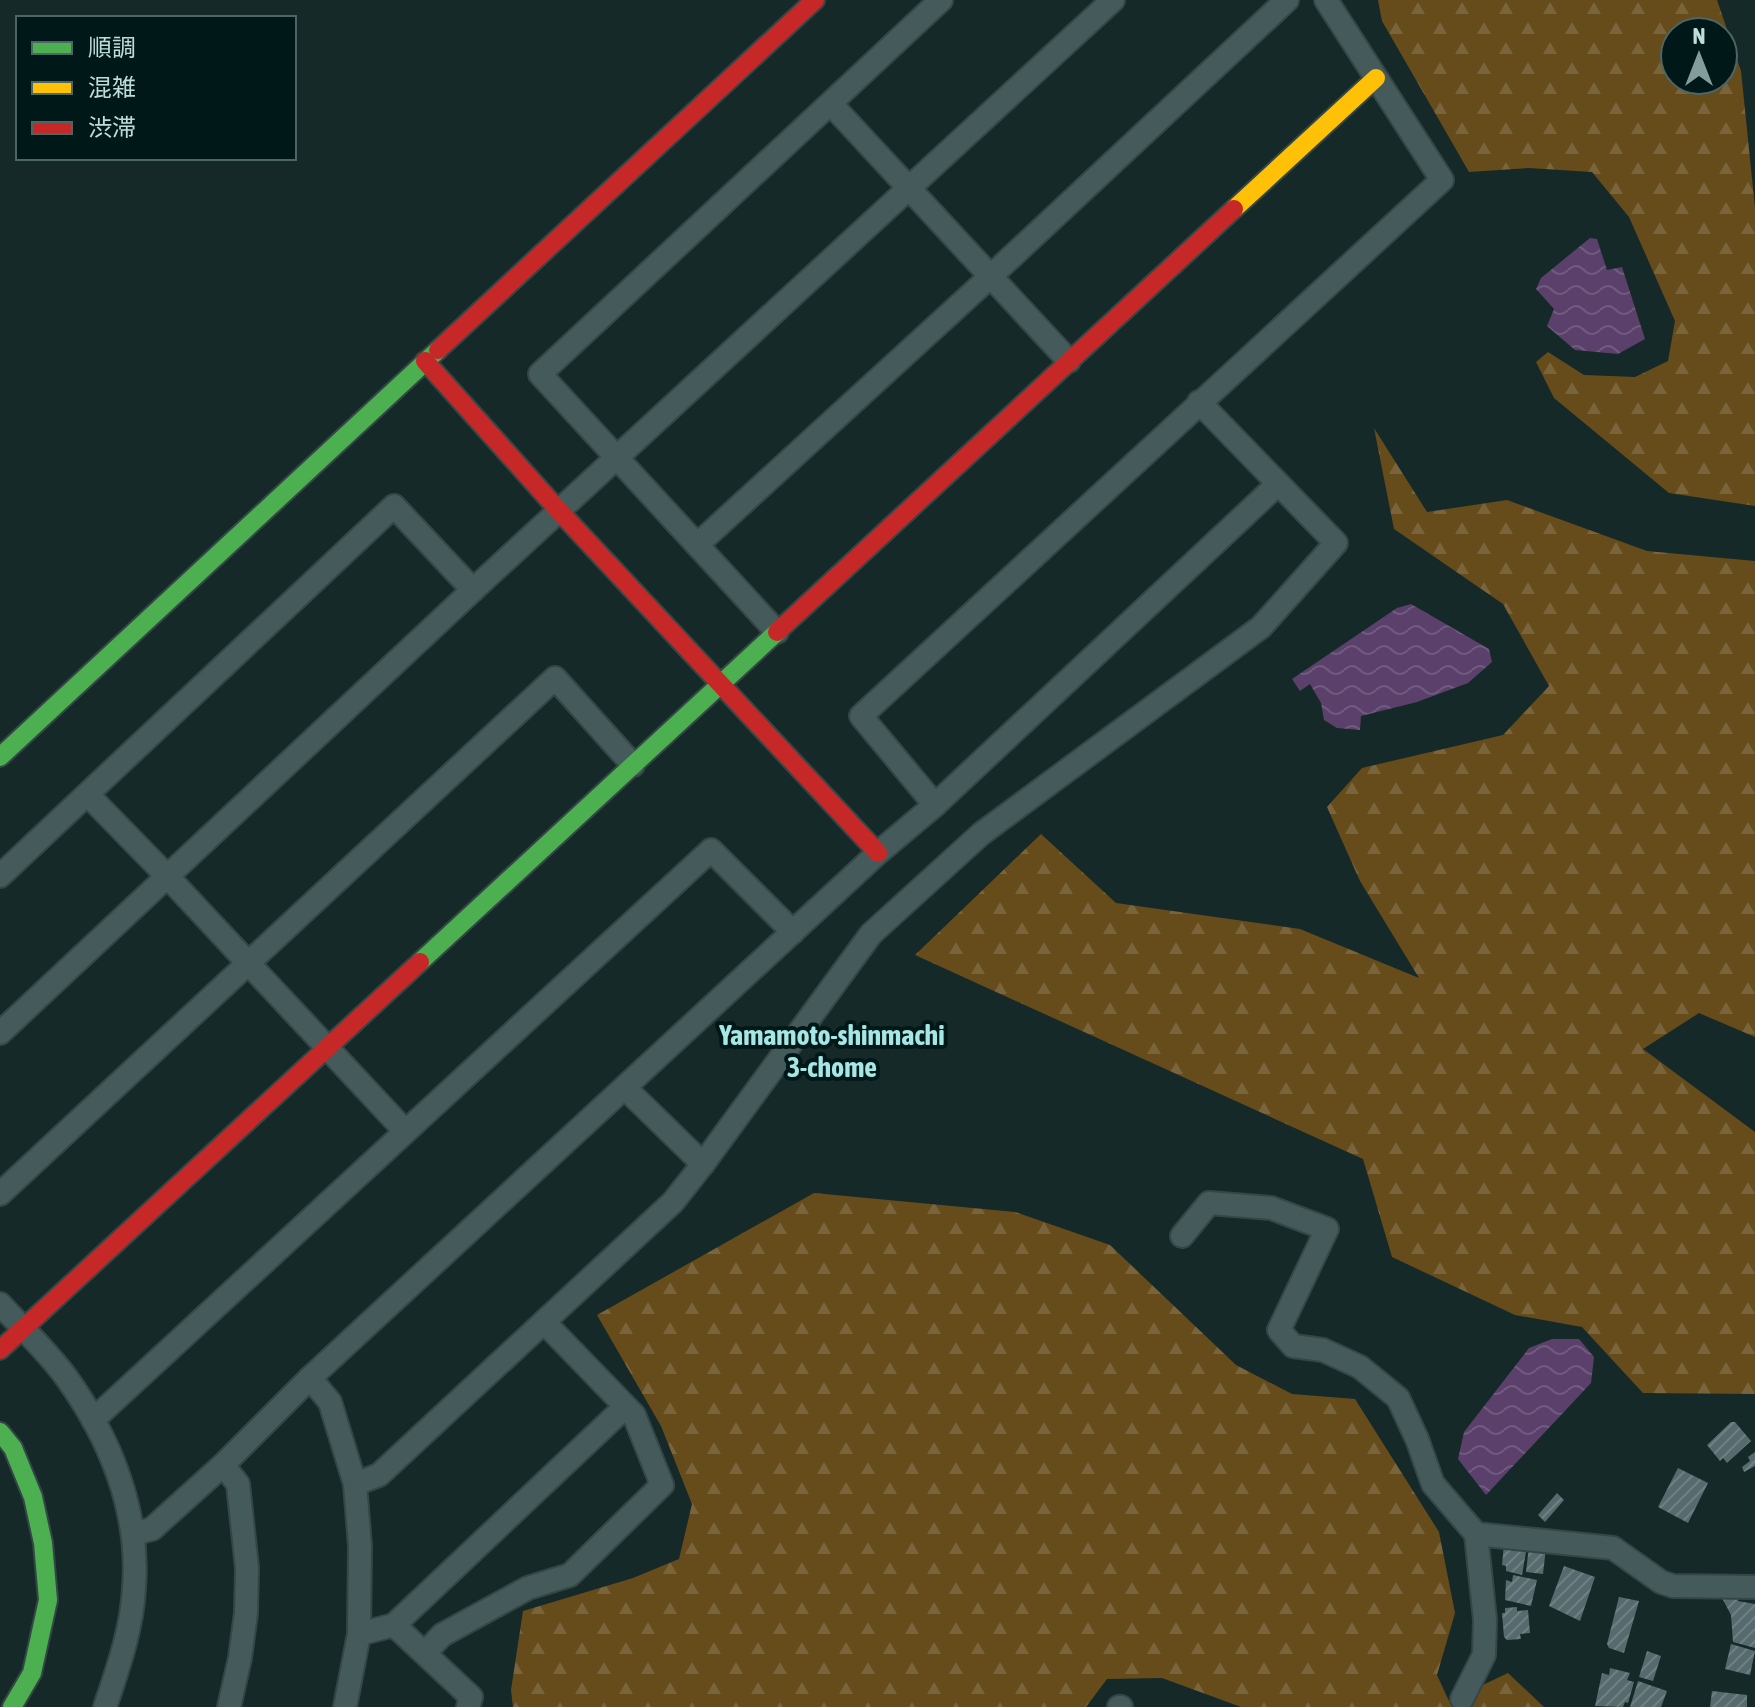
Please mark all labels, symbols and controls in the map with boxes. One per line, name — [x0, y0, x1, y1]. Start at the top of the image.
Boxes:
legend — [16, 16, 296, 160]
north arrow — [1659, 16, 1739, 96]
text: N — [1693, 23, 1705, 49]
text: 順調 — [88, 34, 136, 61]
text: 混雑 — [88, 74, 136, 101]
text: 渋滞 — [88, 114, 136, 141]
district label: Yamamoto-shinmachi 3-chome — [718, 1019, 945, 1083]

